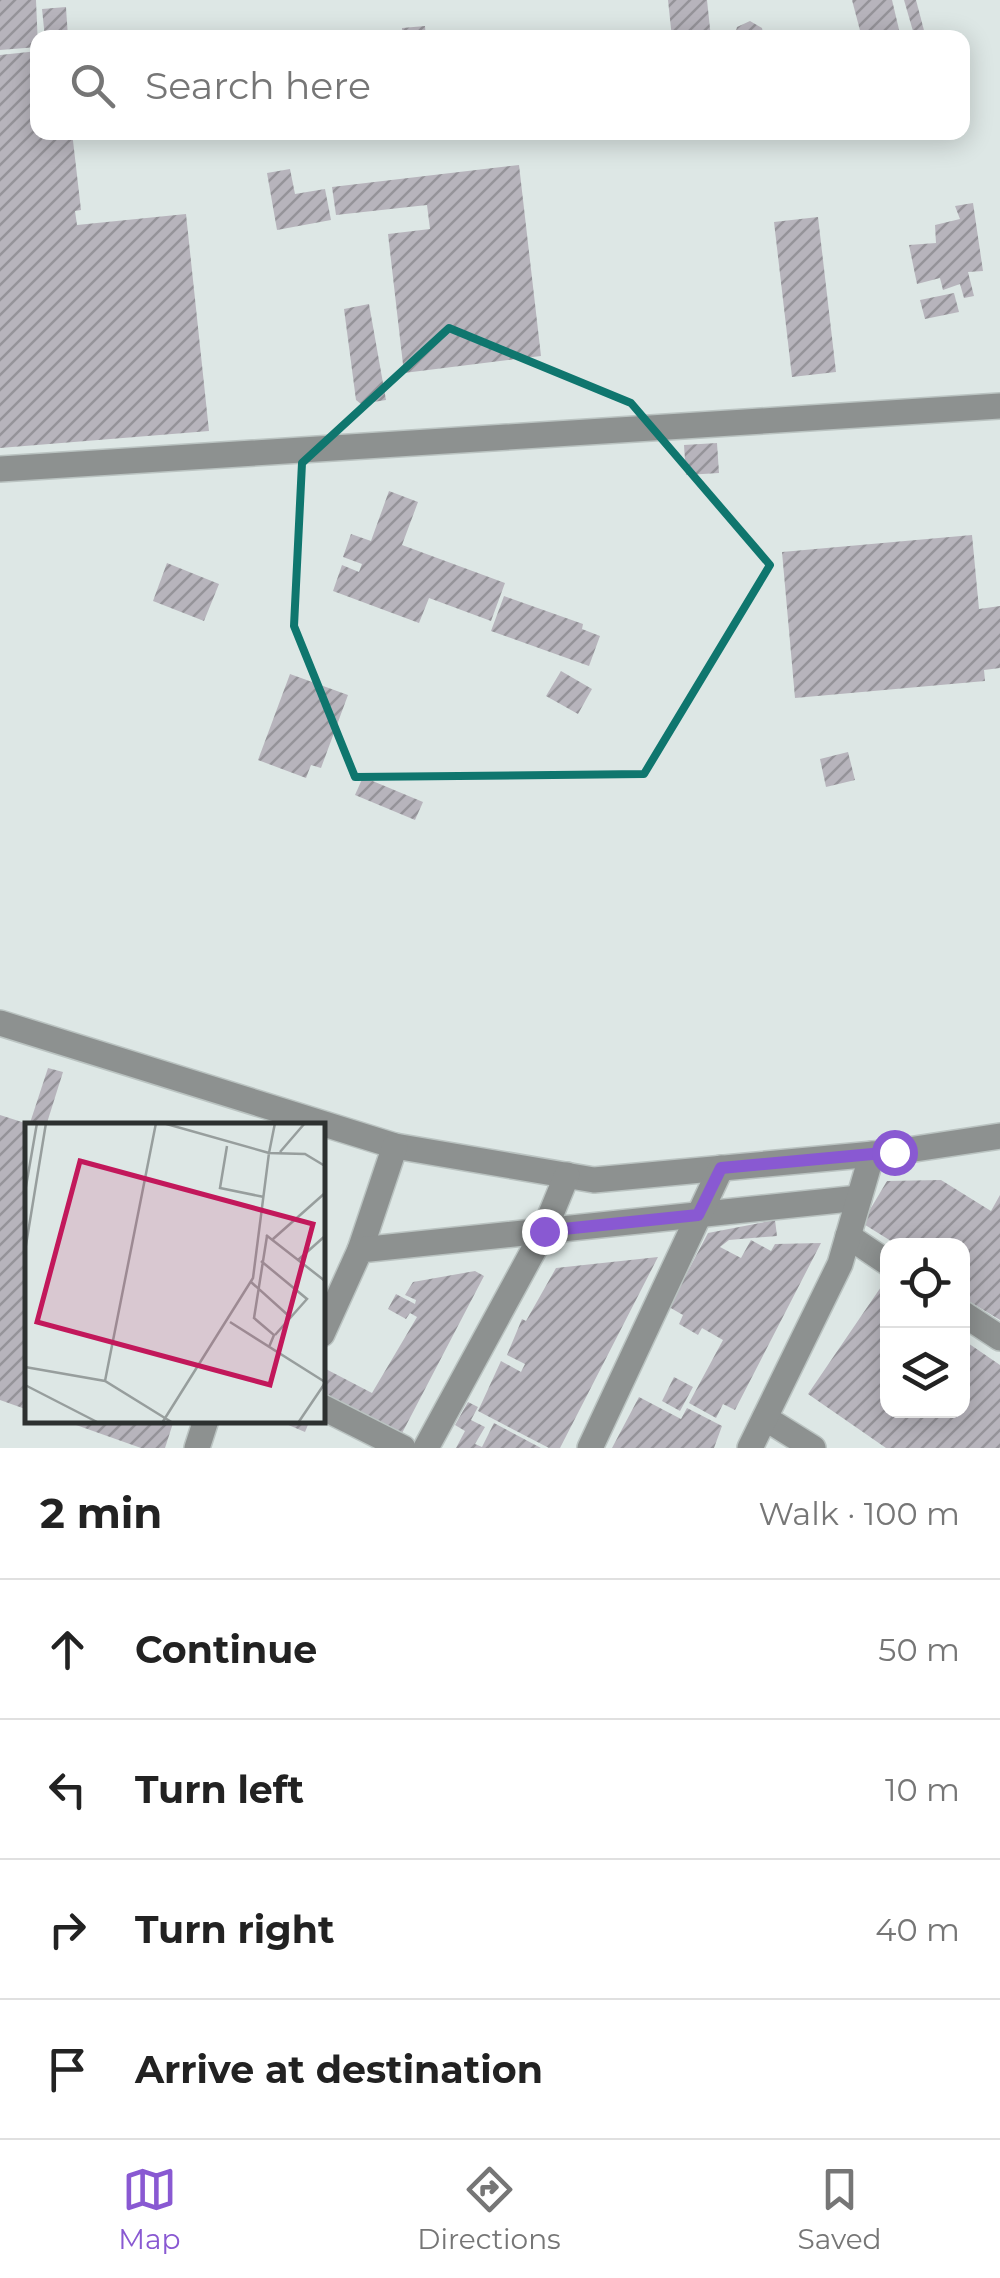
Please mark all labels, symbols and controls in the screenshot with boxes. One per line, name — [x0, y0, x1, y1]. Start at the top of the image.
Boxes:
search box — [30, 30, 970, 140]
icon: search — [65, 58, 120, 113]
text: Search here — [145, 62, 371, 109]
inset map — [25, 1123, 325, 1423]
route start — [872, 1130, 918, 1176]
route end — [522, 1209, 568, 1255]
map controls — [880, 1238, 970, 1418]
button: locate — [880, 1238, 970, 1328]
button: layers — [880, 1328, 970, 1418]
text: 2 min — [40, 1487, 162, 1539]
text: Walk · 100 m — [758, 1494, 960, 1533]
icon: ahead — [40, 1622, 95, 1677]
text: Continue — [135, 1626, 317, 1673]
text: 50 m — [878, 1630, 960, 1669]
icon: left — [40, 1762, 95, 1817]
text: Turn left — [135, 1766, 304, 1813]
text: 10 m — [885, 1770, 960, 1809]
icon: right — [40, 1902, 95, 1957]
text: Turn right — [135, 1906, 334, 1953]
text: 40 m — [875, 1910, 960, 1949]
icon: arrive — [40, 2042, 95, 2097]
text: Arrive at destination — [135, 2046, 543, 2093]
tab: Map — [118, 2162, 181, 2256]
tab: Directions — [417, 2162, 561, 2256]
tab: Saved — [797, 2162, 882, 2256]

